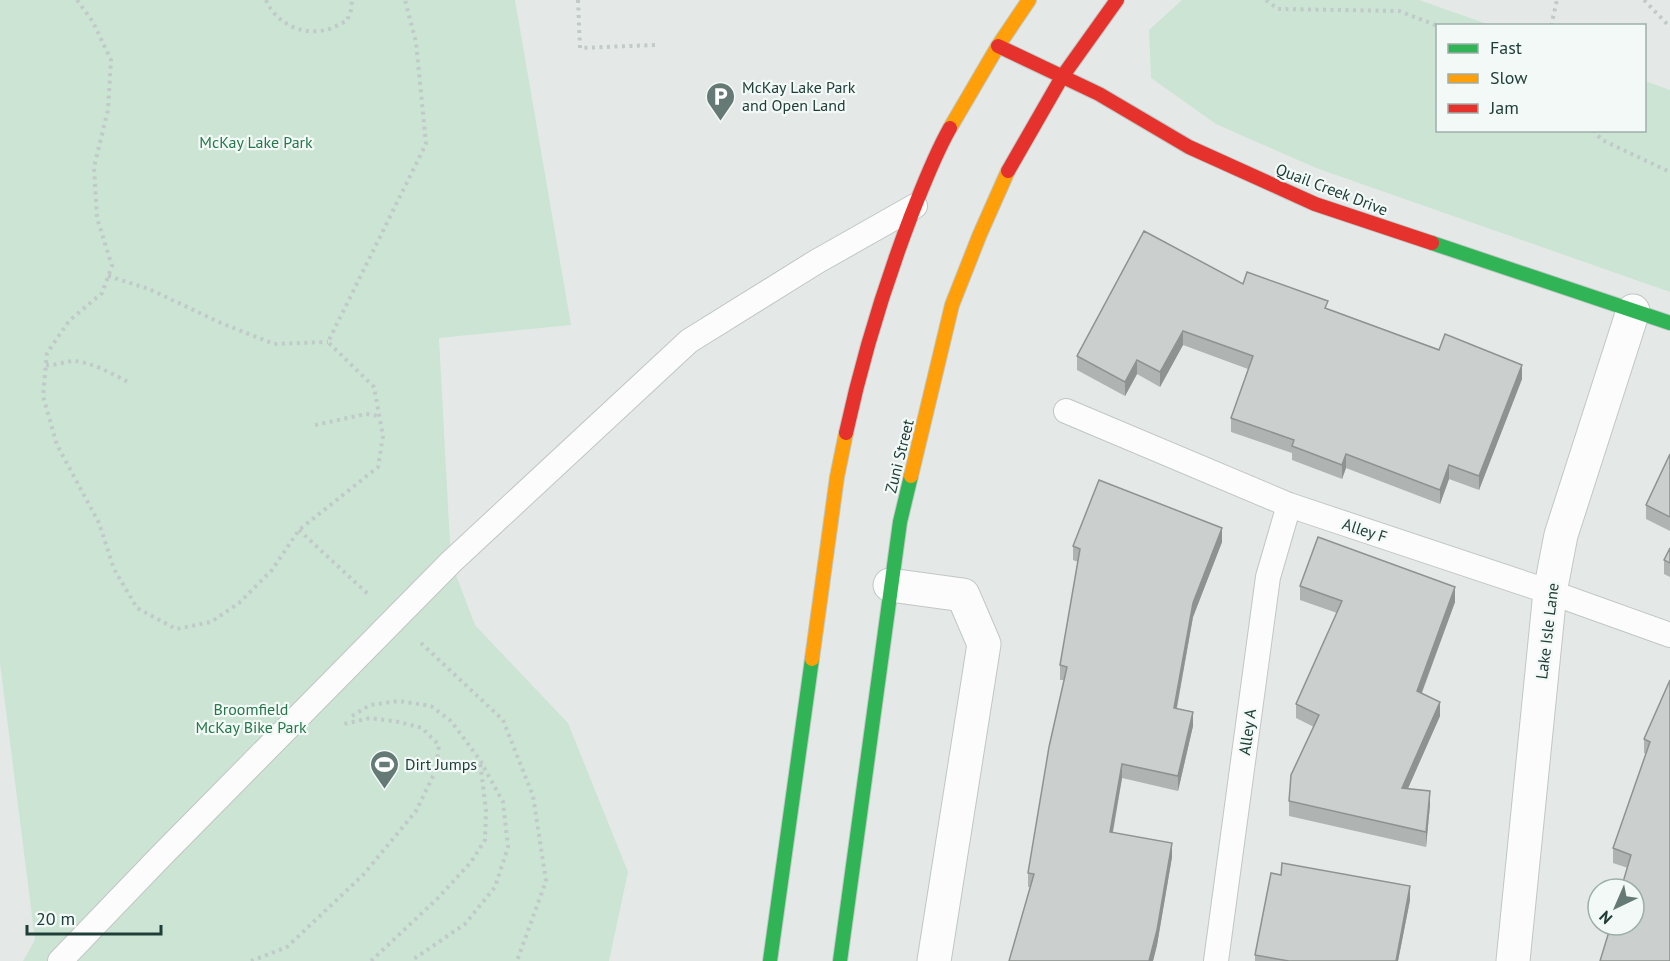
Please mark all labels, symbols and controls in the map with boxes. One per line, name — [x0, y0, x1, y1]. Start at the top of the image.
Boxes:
legend — [1436, 24, 1646, 132]
text: Fast — [1490, 36, 1522, 59]
text: Slow — [1490, 66, 1528, 89]
place label: McKay Lake Park and Open Land — [742, 77, 856, 115]
parking icon: McKay Lake Park and Open Land — [705, 80, 737, 122]
text: Jam — [1489, 96, 1519, 119]
park label: McKay Lake Park — [199, 132, 313, 152]
street label: Quail Creek Drive — [1273, 158, 1391, 220]
street label: Zuni Street — [880, 417, 918, 495]
street label: Alley F — [1340, 513, 1390, 547]
street label: Lake Isle Lane — [1531, 582, 1563, 680]
park label: Broomfield McKay Bike Park — [195, 699, 307, 737]
street label: Alley A — [1234, 707, 1260, 756]
sports icon: Dirt Jumps — [368, 748, 400, 790]
place label: Dirt Jumps — [405, 754, 477, 774]
north arrow — [1586, 877, 1646, 937]
scale bar — [27, 898, 160, 936]
text: 20 m — [36, 907, 75, 930]
text: N — [1595, 907, 1616, 929]

